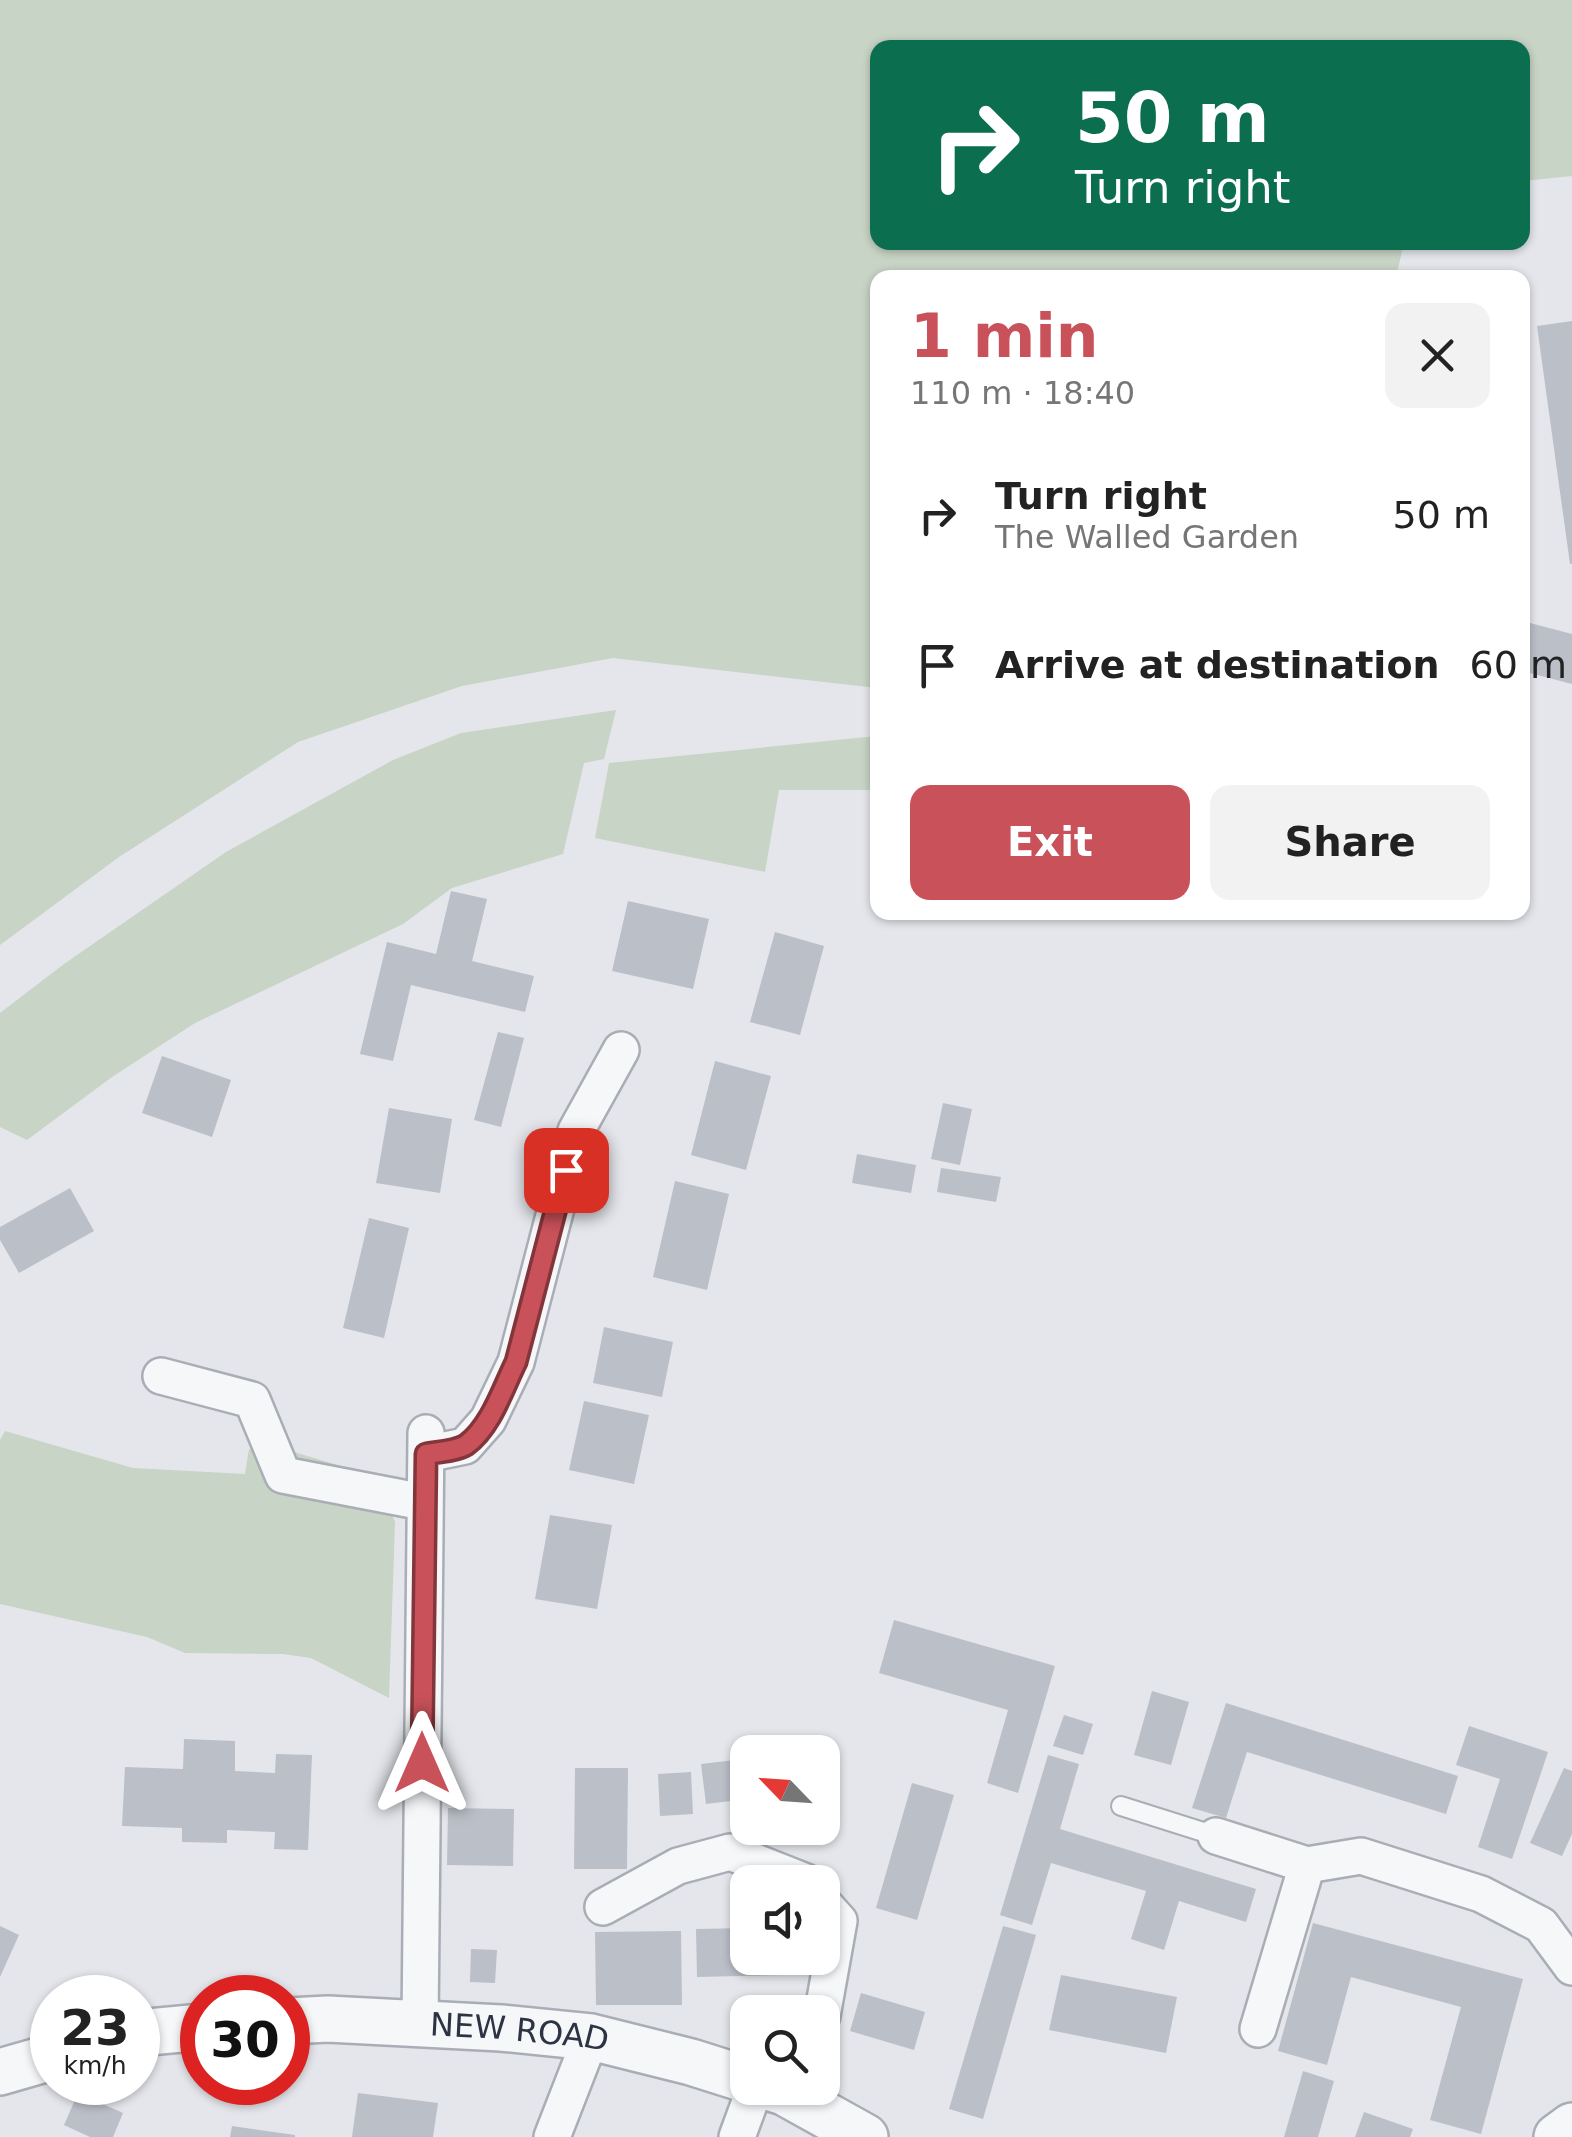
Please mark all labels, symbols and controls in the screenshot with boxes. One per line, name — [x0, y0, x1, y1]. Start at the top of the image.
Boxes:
text: 50 m — [1075, 77, 1270, 159]
icon: right — [910, 80, 1040, 210]
text: Turn right — [1075, 161, 1290, 214]
text: 1 min — [910, 301, 1098, 371]
button: close — [1385, 303, 1490, 408]
text: 110 m · 18:40 — [910, 374, 1135, 412]
text: Turn right — [995, 474, 1207, 518]
icon: right — [910, 488, 965, 543]
text: 50 m — [1393, 493, 1490, 537]
text: The Walled Garden — [995, 518, 1299, 556]
icon: arrive — [910, 638, 965, 693]
text: Arrive at destination — [995, 643, 1440, 687]
text: 60 m — [1470, 643, 1567, 687]
button: Exit — [910, 785, 1190, 900]
button: Share — [1210, 785, 1490, 900]
pin — [524, 1128, 609, 1213]
icon: arrive — [539, 1143, 594, 1198]
position arrow — [370, 1711, 474, 1815]
north arrow — [730, 1735, 840, 1845]
map controls — [730, 1735, 840, 2105]
button: sound — [730, 1865, 840, 1975]
speed limit sign: 30 — [180, 1975, 310, 2105]
button: search — [730, 1995, 840, 2105]
text: 23 — [60, 1999, 130, 2057]
street label: NEW ROAD — [429, 2005, 613, 2060]
text: km/h — [63, 2051, 127, 2080]

